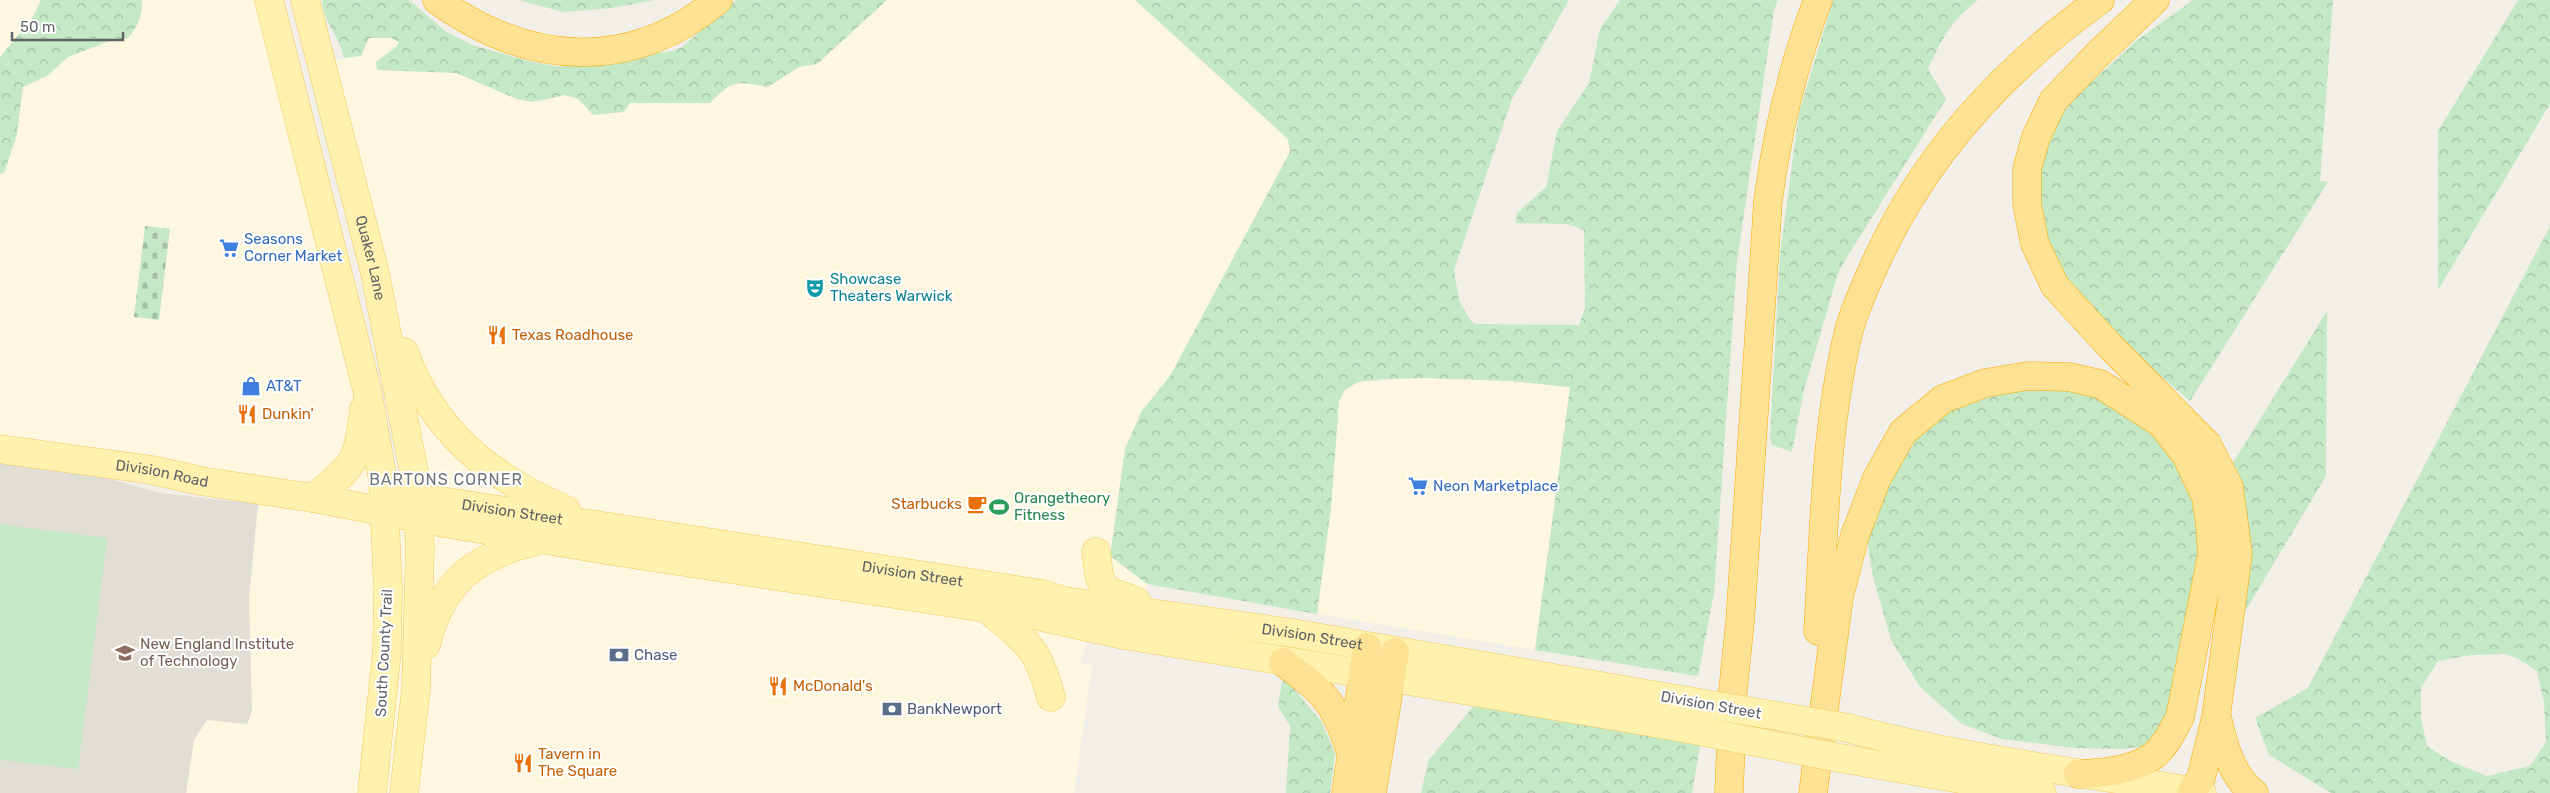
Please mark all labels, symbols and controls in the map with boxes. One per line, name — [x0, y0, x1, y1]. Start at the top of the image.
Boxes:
scale bar — [12, 10, 124, 42]
text: 50 m — [20, 18, 55, 36]
street label: Quaker Lane — [352, 214, 389, 302]
place label: Seasons Corner Market — [244, 230, 342, 265]
supermarket icon: Seasons Corner Market — [218, 237, 240, 259]
place label: Showcase Theaters Warwick — [830, 270, 953, 305]
theatre icon: Showcase Theaters Warwick — [804, 277, 826, 299]
restaurant icon: Texas Roadhouse — [486, 324, 508, 346]
place label: Texas Roadhouse — [512, 326, 633, 344]
shop icon: AT&T — [240, 375, 262, 397]
place label: AT&T — [266, 377, 302, 395]
restaurant icon: Dunkin' — [236, 403, 258, 425]
place label: Dunkin' — [262, 405, 314, 423]
street label: Division Road — [115, 456, 210, 491]
district label: BARTONS CORNER — [369, 470, 523, 489]
supermarket icon: Neon Marketplace — [1407, 475, 1429, 497]
place label: Neon Marketplace — [1433, 477, 1558, 495]
place label: Orangetheory Fitness — [1014, 489, 1110, 524]
cafe icon: Starbucks — [966, 493, 988, 515]
street label: Division Street — [460, 495, 564, 529]
place label: Starbucks — [891, 495, 962, 513]
sports icon: Orangetheory Fitness — [988, 496, 1010, 518]
street label: Division Street — [861, 557, 964, 591]
street label: South County Trail — [372, 589, 396, 717]
street label: Division Street — [1261, 620, 1364, 654]
place label: New England Institute of Technology — [140, 635, 294, 670]
school or university icon: New England Institute of Technology — [114, 642, 136, 664]
bank icon: Chase — [608, 644, 630, 666]
place label: Chase — [634, 646, 677, 664]
restaurant icon: McDonald's — [767, 675, 789, 697]
place label: McDonald's — [793, 677, 873, 695]
street label: Division Street — [1659, 687, 1763, 723]
bank icon: BankNewport — [881, 698, 903, 720]
place label: BankNewport — [907, 700, 1002, 718]
place label: Tavern in The Square — [538, 745, 617, 780]
restaurant icon: Tavern in The Square — [512, 752, 534, 774]

